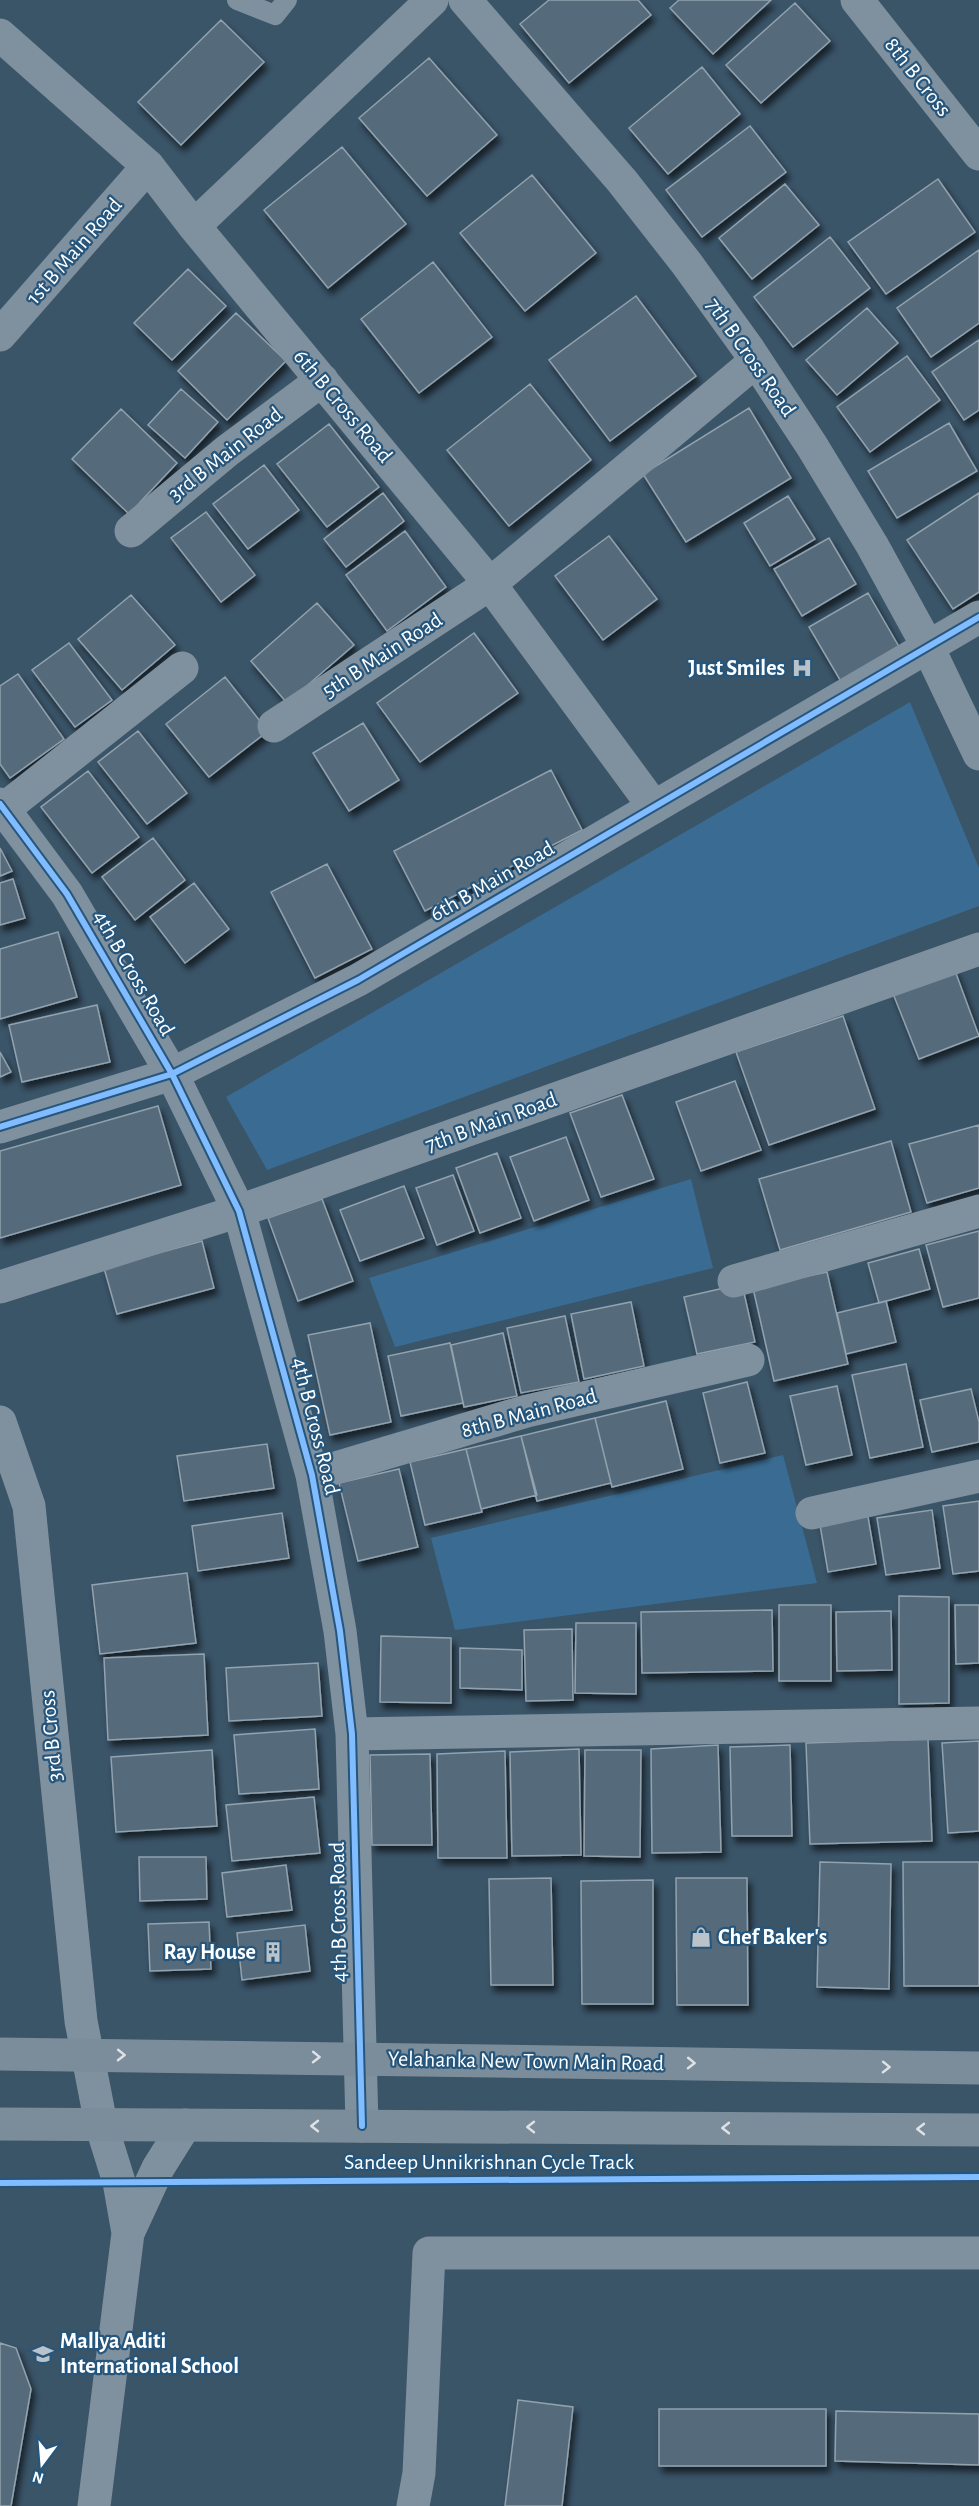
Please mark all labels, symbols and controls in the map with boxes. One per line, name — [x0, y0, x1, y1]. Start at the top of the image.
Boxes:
street label: 8th B Cross — [881, 34, 955, 120]
street label: 1st B Main Road — [22, 194, 126, 308]
street label: 7th B Cross Road — [702, 294, 800, 420]
street label: 6th B Cross Road — [289, 345, 397, 467]
street label: 3rd B Main Road — [164, 403, 286, 505]
street label: 5th B Main Road — [318, 608, 446, 702]
hospital icon: Just Smiles — [790, 656, 814, 680]
place label: Just Smiles — [688, 657, 785, 679]
street label: 6th B Main Road — [426, 837, 558, 925]
street label: 4th B Cross Road — [89, 907, 179, 1039]
street label: 7th B Main Road — [422, 1088, 560, 1156]
street label: 4th B Cross Road — [288, 1355, 344, 1497]
street label: 8th B Main Road — [459, 1384, 599, 1442]
street label: 3rd B Cross — [36, 1689, 66, 1783]
street label: 4th B Cross Road — [326, 1841, 350, 1983]
shop icon: Chef Baker's — [689, 1925, 713, 1949]
place label: Chef Baker's — [718, 1926, 827, 1948]
building icon: Ray House — [261, 1940, 285, 1964]
place label: Ray House — [164, 1941, 256, 1964]
one-way arrow — [117, 2048, 126, 2061]
street label: Yelahanka New Town Main Road — [388, 2048, 664, 2074]
one-way arrow — [312, 2051, 321, 2063]
one-way arrow — [686, 2057, 695, 2070]
one-way arrow — [881, 2061, 890, 2073]
one-way arrow — [310, 2120, 319, 2132]
one-way arrow — [526, 2121, 535, 2133]
one-way arrow — [721, 2122, 730, 2134]
one-way arrow — [916, 2123, 925, 2135]
street label: Sandeep Unnikrishnan Cycle Track — [344, 2151, 634, 2173]
place label: Mallya Aditi International School — [60, 2330, 239, 2377]
school or university icon: Mallya Aditi International School — [31, 2342, 55, 2366]
north arrow — [12, 2434, 72, 2494]
text: N — [31, 2468, 46, 2487]

